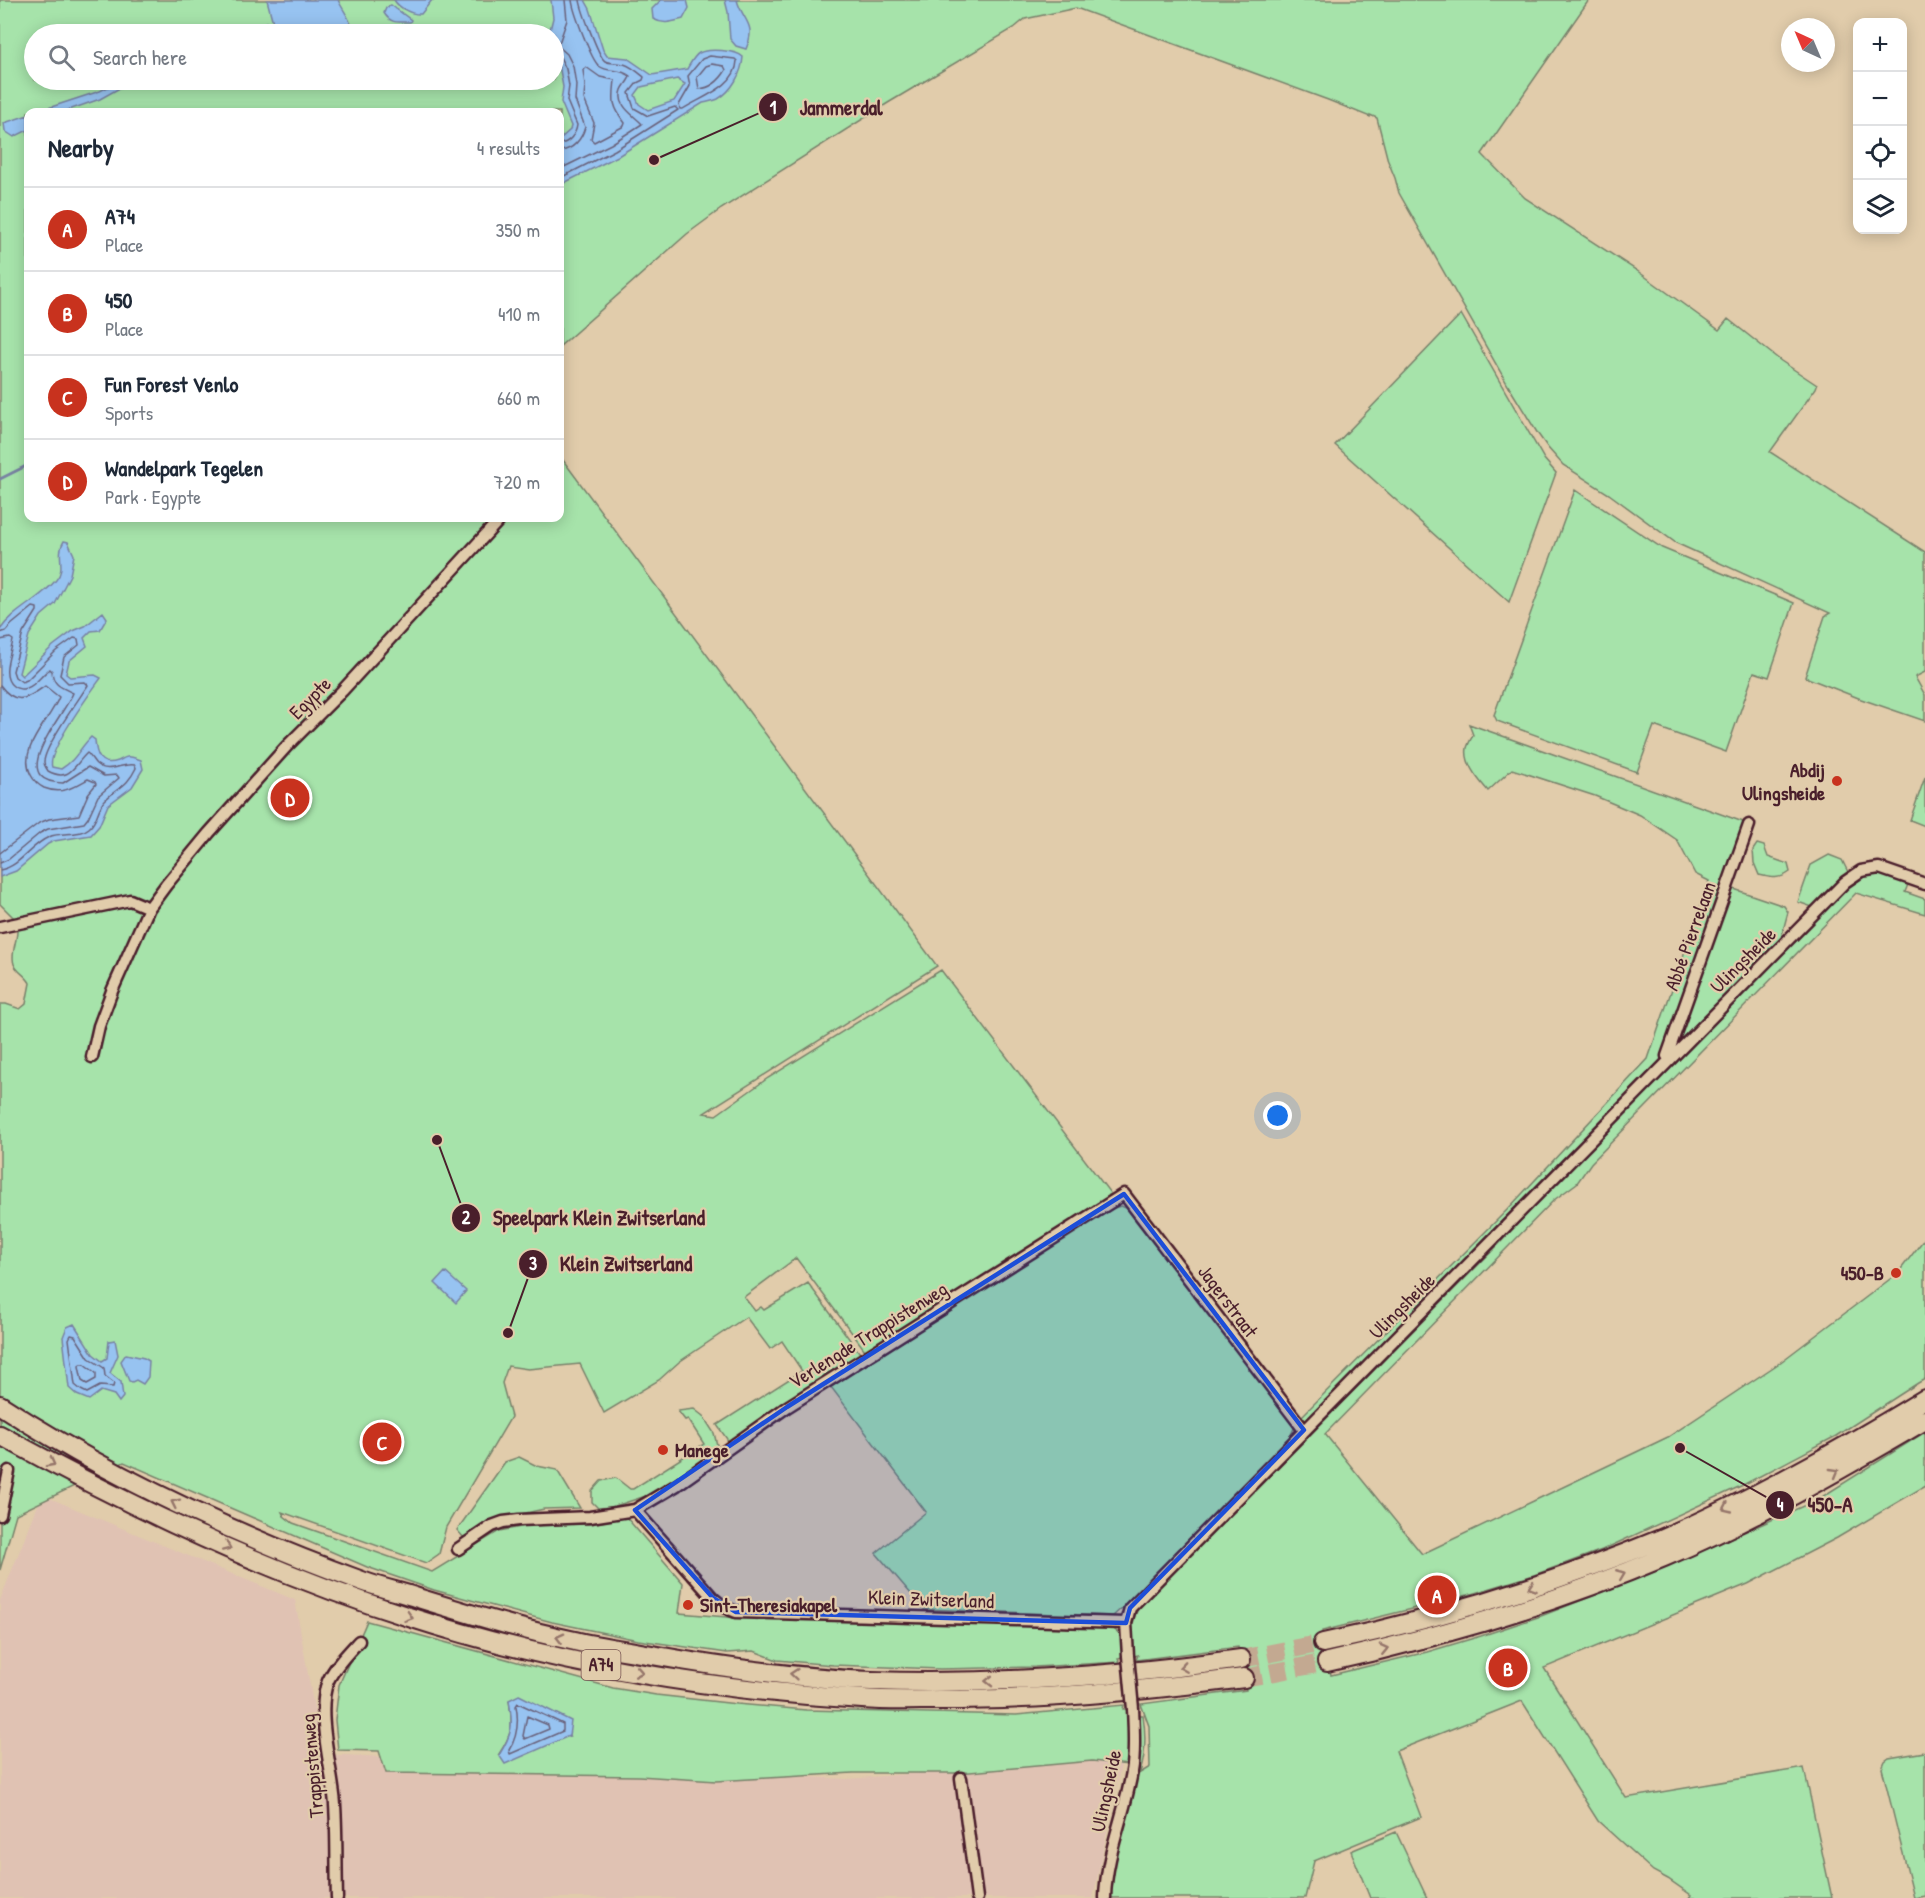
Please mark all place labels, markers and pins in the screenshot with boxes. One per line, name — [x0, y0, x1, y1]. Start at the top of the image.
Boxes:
callout: Jammerdal — [758, 88, 895, 127]
place label: Abdij Ulingsheide — [1742, 756, 1825, 807]
marker: Abdij Ulingsheide — [1830, 774, 1844, 788]
pin: D — [270, 776, 310, 820]
callout: Speelpark Klein Zwitserland — [451, 1198, 717, 1237]
callout: Klein Zwitserland — [518, 1244, 704, 1283]
place label: 450-B — [1841, 1259, 1884, 1286]
marker: 450-B — [1889, 1266, 1903, 1280]
pin: C — [362, 1420, 401, 1464]
place label: Manege — [675, 1436, 729, 1464]
marker: Manege — [656, 1443, 670, 1457]
callout: 450-A — [1765, 1486, 1864, 1525]
pin: A — [1418, 1572, 1456, 1618]
place label: Sint-Theresiakapel — [700, 1591, 838, 1619]
marker: Sint-Theresiakapel — [681, 1598, 695, 1612]
pin: B — [1488, 1646, 1528, 1690]

